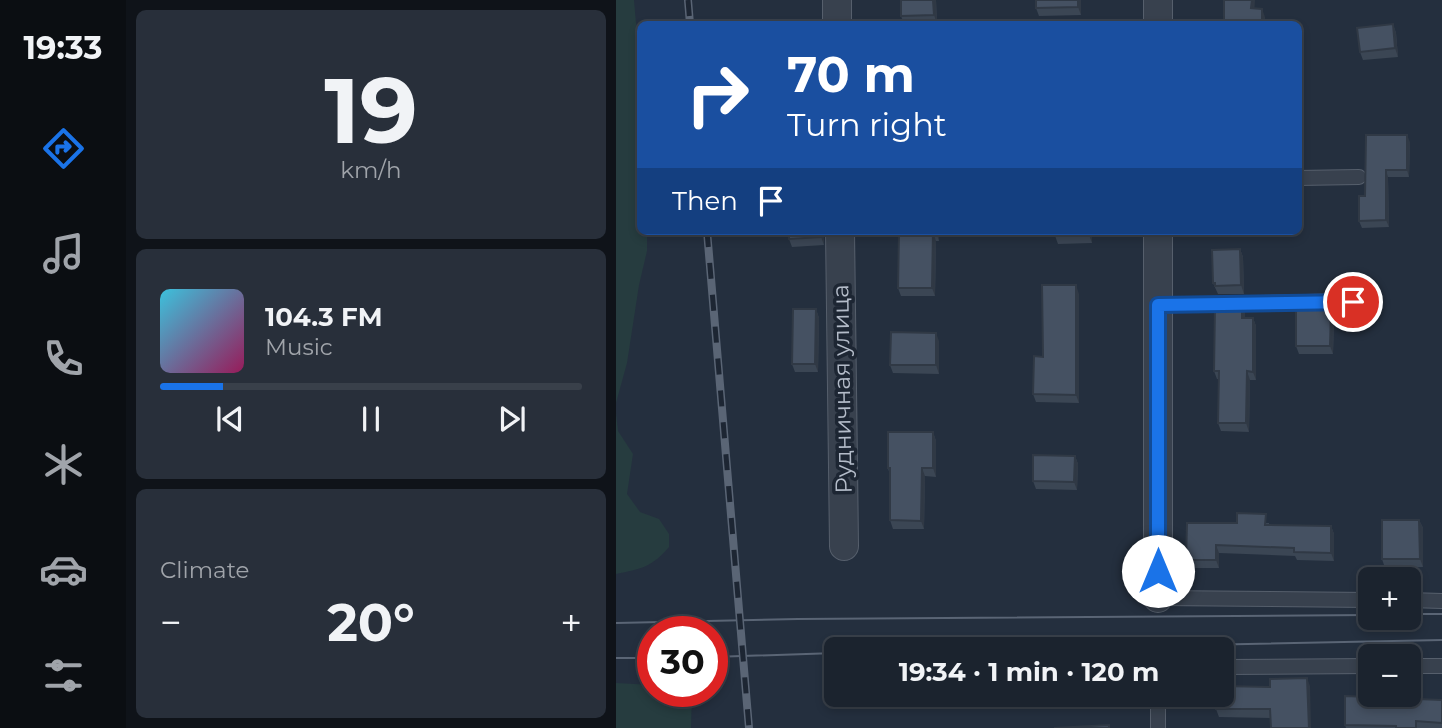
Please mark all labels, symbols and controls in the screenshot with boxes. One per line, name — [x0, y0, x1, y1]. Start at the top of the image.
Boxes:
text: 19:33 — [23, 28, 103, 67]
text: 70 m — [787, 45, 915, 104]
icon: right — [672, 49, 763, 140]
text: 19 — [324, 55, 418, 166]
text: Turn right — [787, 105, 947, 144]
icon: directions — [39, 124, 88, 173]
text: km/h — [340, 156, 402, 184]
icon: arrive — [752, 182, 790, 220]
text: Then — [672, 185, 738, 217]
icon: music — [39, 229, 88, 278]
pin — [1323, 272, 1383, 332]
icon: arrive — [1334, 283, 1372, 321]
street label: Рудничная улица — [826, 284, 858, 494]
text: 104.3 FM — [265, 301, 383, 333]
text: Music — [265, 333, 333, 361]
icon: phone — [39, 334, 88, 383]
icon: previous — [211, 400, 249, 438]
icon: pause — [352, 400, 390, 438]
icon: next — [493, 400, 531, 438]
icon: climate — [39, 440, 88, 489]
position arrow — [1121, 534, 1195, 608]
icon: car — [39, 545, 88, 594]
text: Climate — [160, 556, 249, 584]
map controls — [1358, 567, 1421, 707]
button: + — [1358, 567, 1421, 630]
text: 20° — [327, 591, 415, 654]
text: − — [160, 599, 182, 646]
text: + — [560, 599, 582, 646]
speed limit sign: 30 — [637, 616, 728, 707]
button: − — [1358, 644, 1421, 707]
icon: filters — [39, 651, 88, 700]
text: 19:34 · 1 min · 120 m — [899, 656, 1159, 688]

